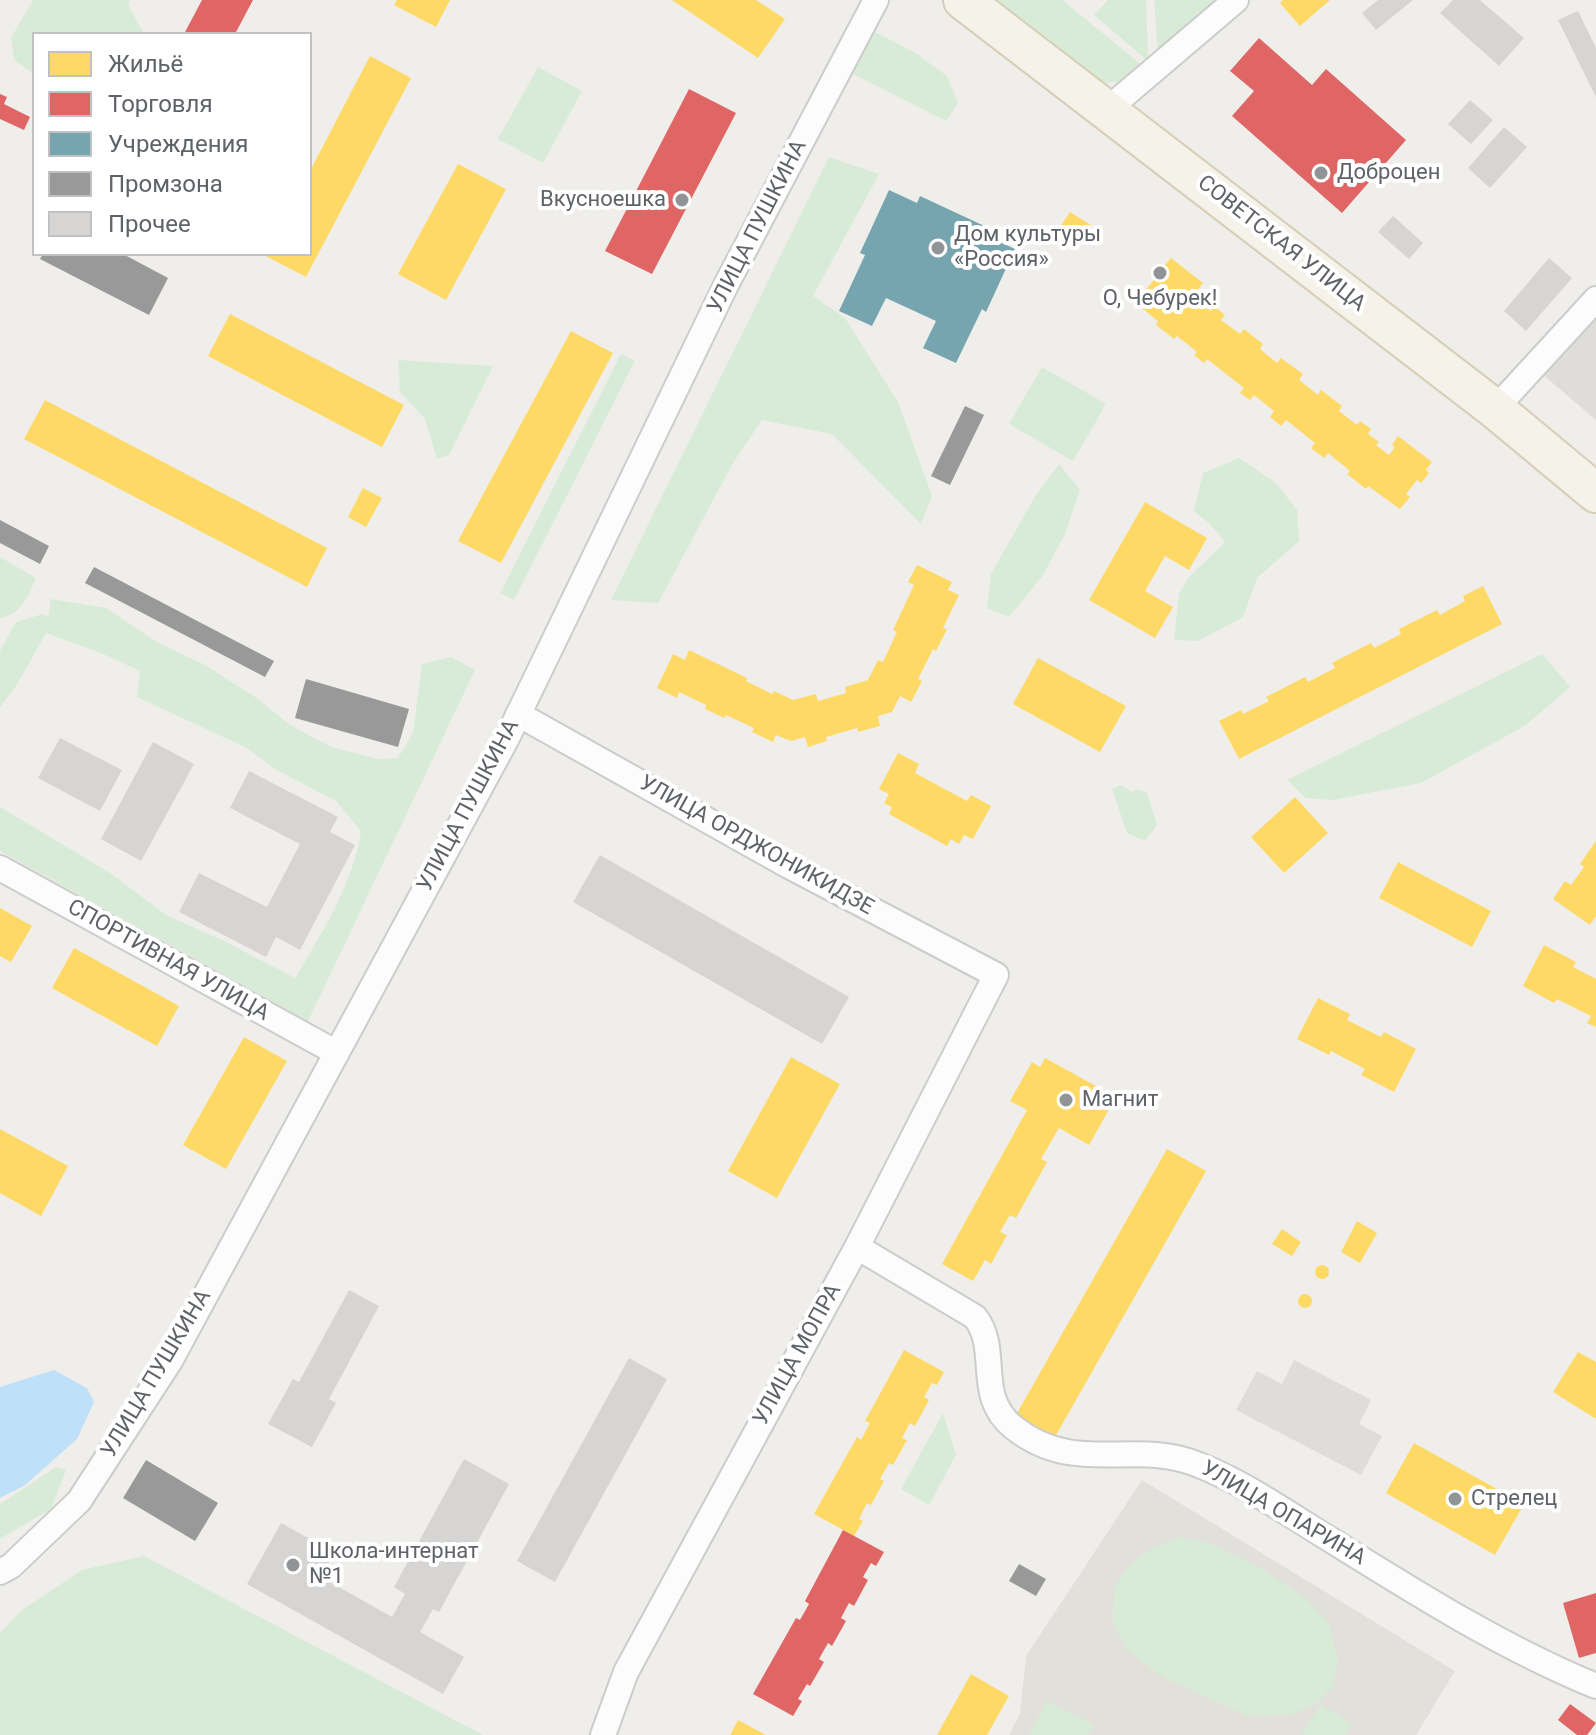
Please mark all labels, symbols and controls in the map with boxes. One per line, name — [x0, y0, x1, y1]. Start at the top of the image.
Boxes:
legend — [32, 32, 312, 256]
text: Жильё — [108, 50, 183, 78]
text: Торговля — [108, 90, 213, 118]
text: Учреждения — [108, 130, 249, 158]
street label: УЛИЦА ПУШКИНА — [703, 136, 813, 318]
place label: Доброцен — [1337, 160, 1440, 186]
marker: Доброцен — [1312, 164, 1330, 182]
text: Промзона — [108, 170, 223, 198]
street label: СОВЕТСКАЯ УЛИЦА — [1192, 170, 1370, 318]
place label: Вкусноешка — [540, 187, 666, 213]
marker: Вкусноешка — [673, 191, 691, 209]
text: Прочее — [108, 210, 191, 238]
place label: Дом культуры «Россия» — [954, 222, 1101, 274]
marker: Дом культуры «Россия» — [929, 239, 947, 257]
marker: О, Чебурек! — [1151, 264, 1169, 282]
place label: О, Чебурек! — [1103, 286, 1217, 312]
street label: УЛИЦА ПУШКИНА — [413, 716, 525, 896]
street label: УЛИЦА ОРДЖОНИКИДЗЕ — [634, 771, 878, 921]
street label: СПОРТИВНАЯ УЛИЦА — [63, 895, 273, 1027]
place label: Магнит — [1082, 1087, 1158, 1113]
marker: Магнит — [1057, 1091, 1075, 1109]
street label: УЛИЦА МОПРА — [748, 1280, 848, 1430]
street label: УЛИЦА ПУШКИНА — [97, 1285, 217, 1463]
street label: УЛИЦА ОПАРИНА — [1196, 1456, 1370, 1572]
place label: Стрелец — [1471, 1486, 1557, 1512]
marker: Стрелец — [1446, 1490, 1464, 1508]
place label: Школа-интернат №1 — [309, 1539, 479, 1590]
marker: Школа-интернат №1 — [284, 1556, 302, 1574]

